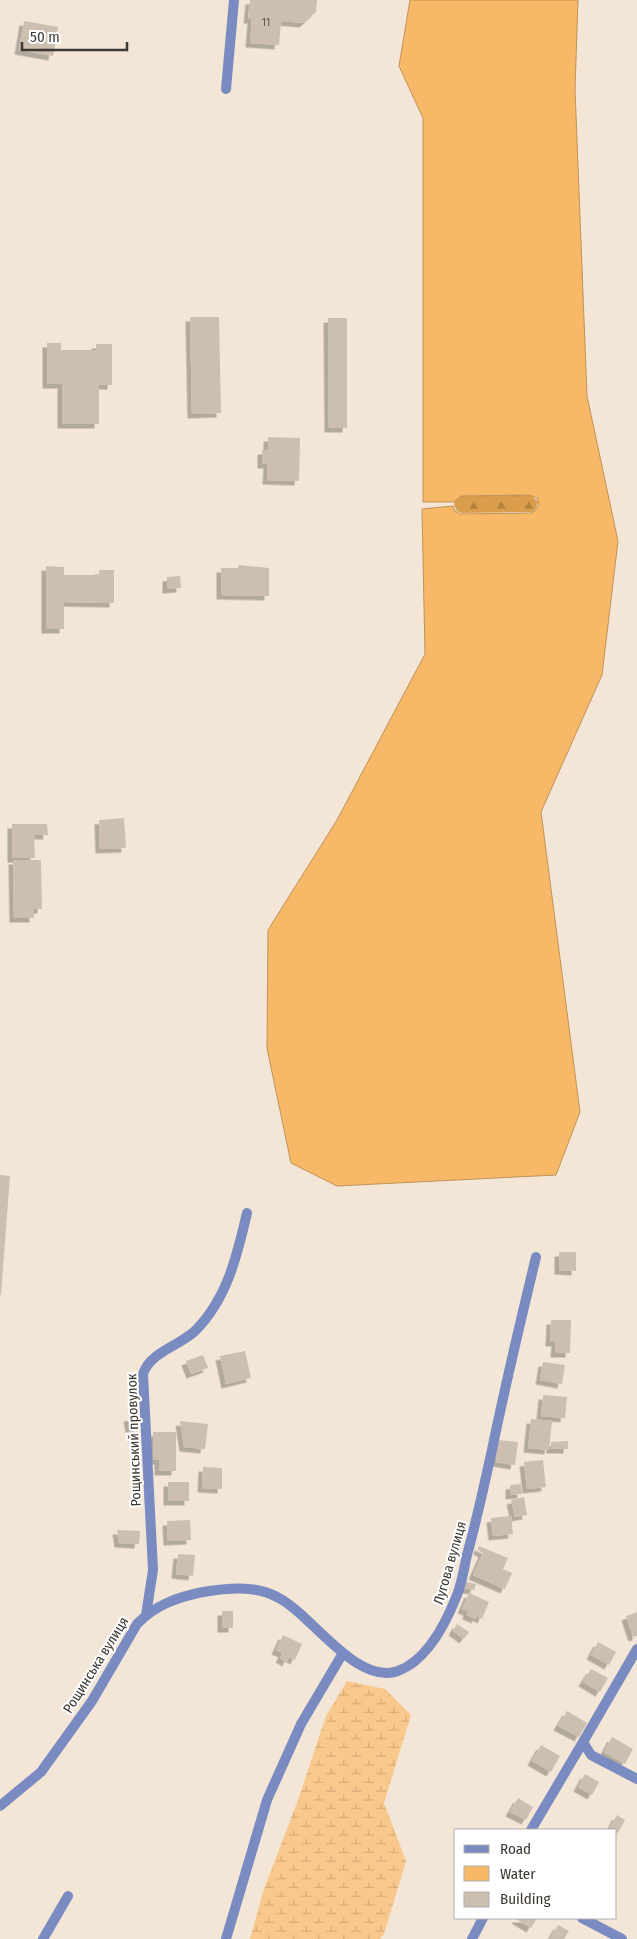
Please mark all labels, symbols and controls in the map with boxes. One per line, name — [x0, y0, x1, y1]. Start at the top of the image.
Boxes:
house number: 11 — [262, 16, 270, 29]
scale bar — [22, 20, 128, 52]
text: 50 m — [30, 28, 60, 46]
street label: Рощинський провулок — [123, 1373, 145, 1507]
street label: Лугова вулиця — [430, 1519, 470, 1607]
street label: Рощинська вулиця — [60, 1614, 132, 1716]
legend — [454, 1829, 617, 1919]
text: Road — [500, 1840, 531, 1858]
text: Water — [500, 1865, 536, 1883]
text: Building — [500, 1890, 551, 1908]

